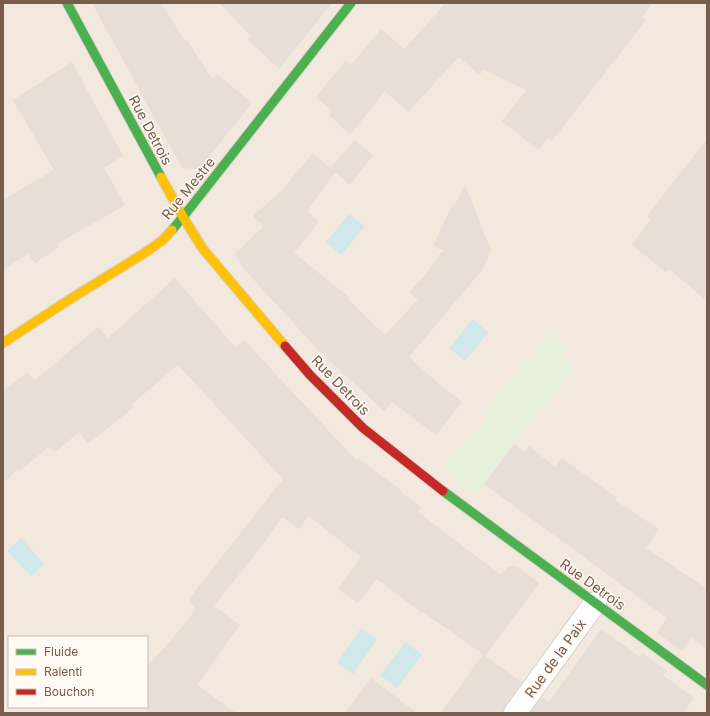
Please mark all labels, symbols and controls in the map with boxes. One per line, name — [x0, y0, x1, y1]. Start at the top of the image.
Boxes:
street label: Rue Detrois — [126, 92, 176, 168]
street label: Rue Mestre — [158, 153, 218, 223]
street label: Rue Detrois — [308, 352, 374, 418]
street label: Rue Detrois — [557, 555, 629, 613]
street label: Rue de la Paix — [521, 615, 589, 701]
legend — [8, 636, 148, 708]
text: Fluide — [44, 644, 78, 659]
text: Ralenti — [44, 664, 82, 679]
text: Bouchon — [44, 684, 94, 699]

